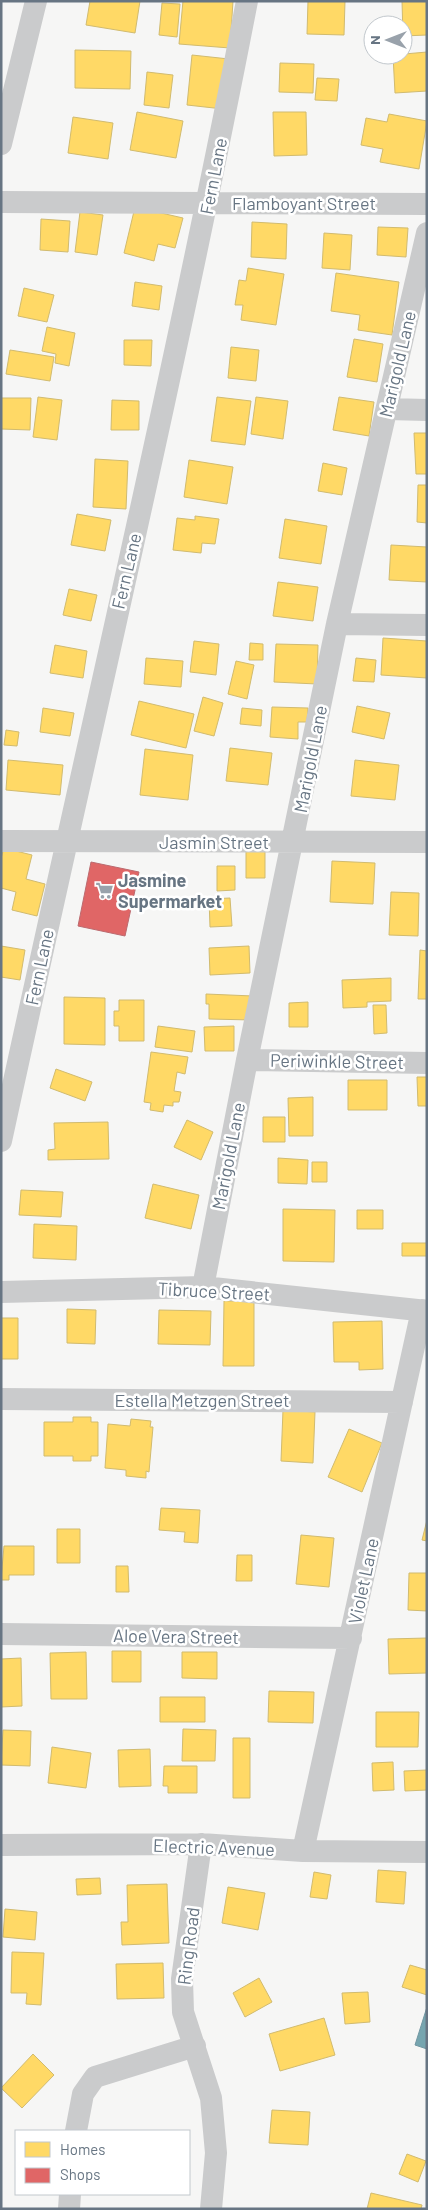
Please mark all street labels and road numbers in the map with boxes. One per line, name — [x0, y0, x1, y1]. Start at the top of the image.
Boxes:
street label: Fern Lane — [195, 136, 231, 216]
street label: Flamboyant Street — [232, 192, 376, 214]
street label: Marigold Lane — [374, 309, 420, 419]
street label: Fern Lane — [107, 531, 145, 611]
street label: Marigold Lane — [289, 703, 331, 815]
street label: Jasmin Street — [159, 831, 269, 853]
street label: Fern Lane — [20, 927, 58, 1007]
street label: Periwinkle Street — [270, 1049, 404, 1073]
street label: Marigold Lane — [207, 1100, 249, 1212]
street label: Tibruce Street — [157, 1277, 271, 1305]
street label: Estella Metzgen Street — [114, 1389, 290, 1411]
street label: Violet Lane — [343, 1536, 383, 1626]
street label: Aloe Vera Street — [113, 1624, 239, 1648]
street label: Electric Avenue — [153, 1834, 275, 1860]
street label: Ring Road — [172, 1906, 204, 1986]

